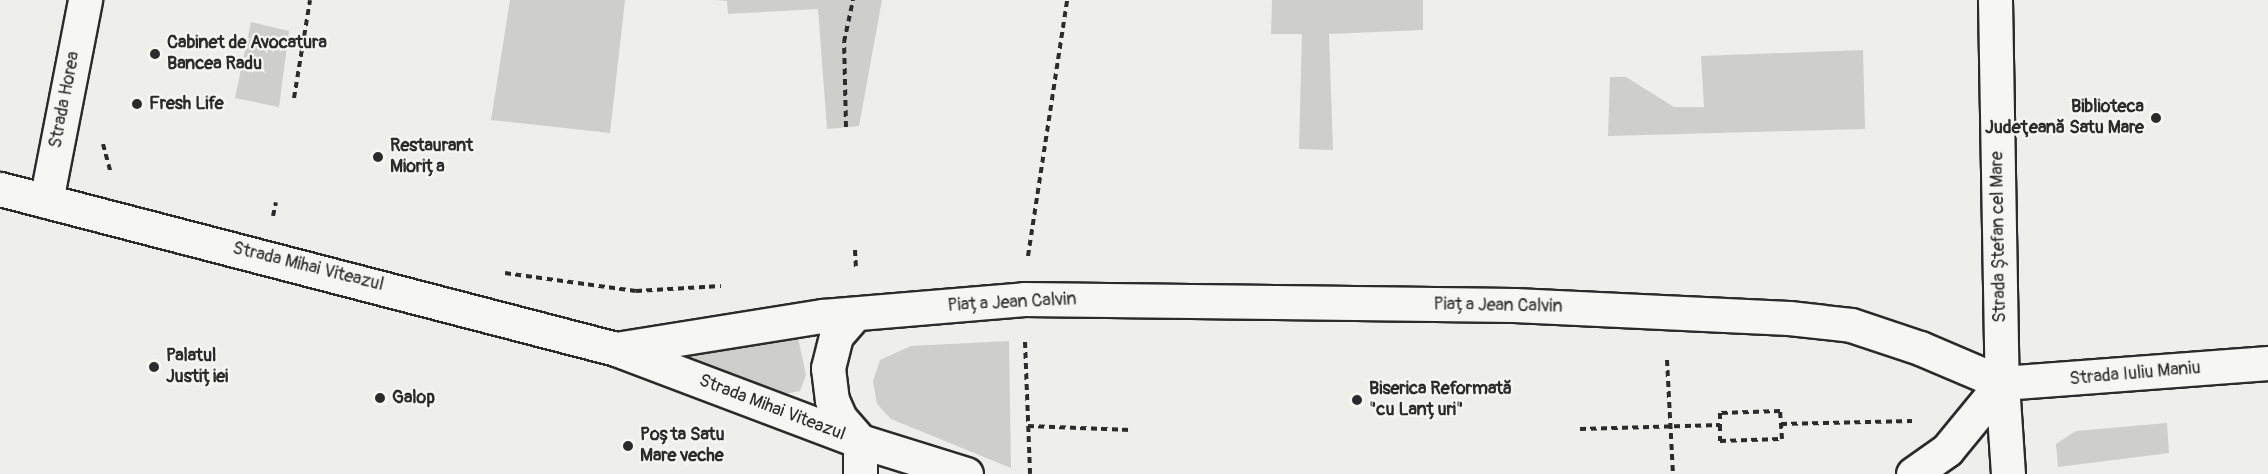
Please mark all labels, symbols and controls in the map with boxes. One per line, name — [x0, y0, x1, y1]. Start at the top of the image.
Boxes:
place label: Cabinet de Avocatura Bancea Radu — [167, 33, 327, 76]
marker: Cabinet de Avocatura Bancea Radu — [148, 47, 162, 61]
street label: Strada Horea — [45, 50, 85, 150]
place label: Fresh Life — [149, 93, 224, 115]
marker: Fresh Life — [130, 97, 144, 111]
place label: Biblioteca Judeţeană Satu Mare — [1985, 97, 2144, 140]
marker: Biblioteca Judeţeană Satu Mare — [2149, 111, 2163, 125]
place label: Restaurant Miorița — [390, 136, 473, 178]
marker: Restaurant Miorița — [371, 150, 385, 164]
street label: Strada Ștefan cel Mare — [1987, 151, 2011, 323]
street label: Strada Mihai Viteazul — [230, 238, 386, 296]
street label: Piața Jean Calvin — [947, 289, 1077, 317]
street label: Piața Jean Calvin — [1433, 294, 1563, 318]
place label: Palatul Justiției — [166, 346, 228, 388]
street label: Strada Iuliu Maniu — [2069, 358, 2201, 390]
marker: Palatul Justiției — [147, 360, 161, 374]
street label: Strada Mihai Viteazul — [696, 370, 848, 446]
place label: Biserica Reformată "cu Lanțuri" — [1369, 379, 1512, 422]
place label: Galop — [392, 387, 435, 409]
marker: Galop — [373, 391, 387, 405]
marker: Biserica Reformată "cu Lanțuri" — [1350, 393, 1364, 407]
place label: Poșta Satu Mare veche — [640, 425, 725, 468]
marker: Poșta Satu Mare veche — [621, 439, 635, 453]

